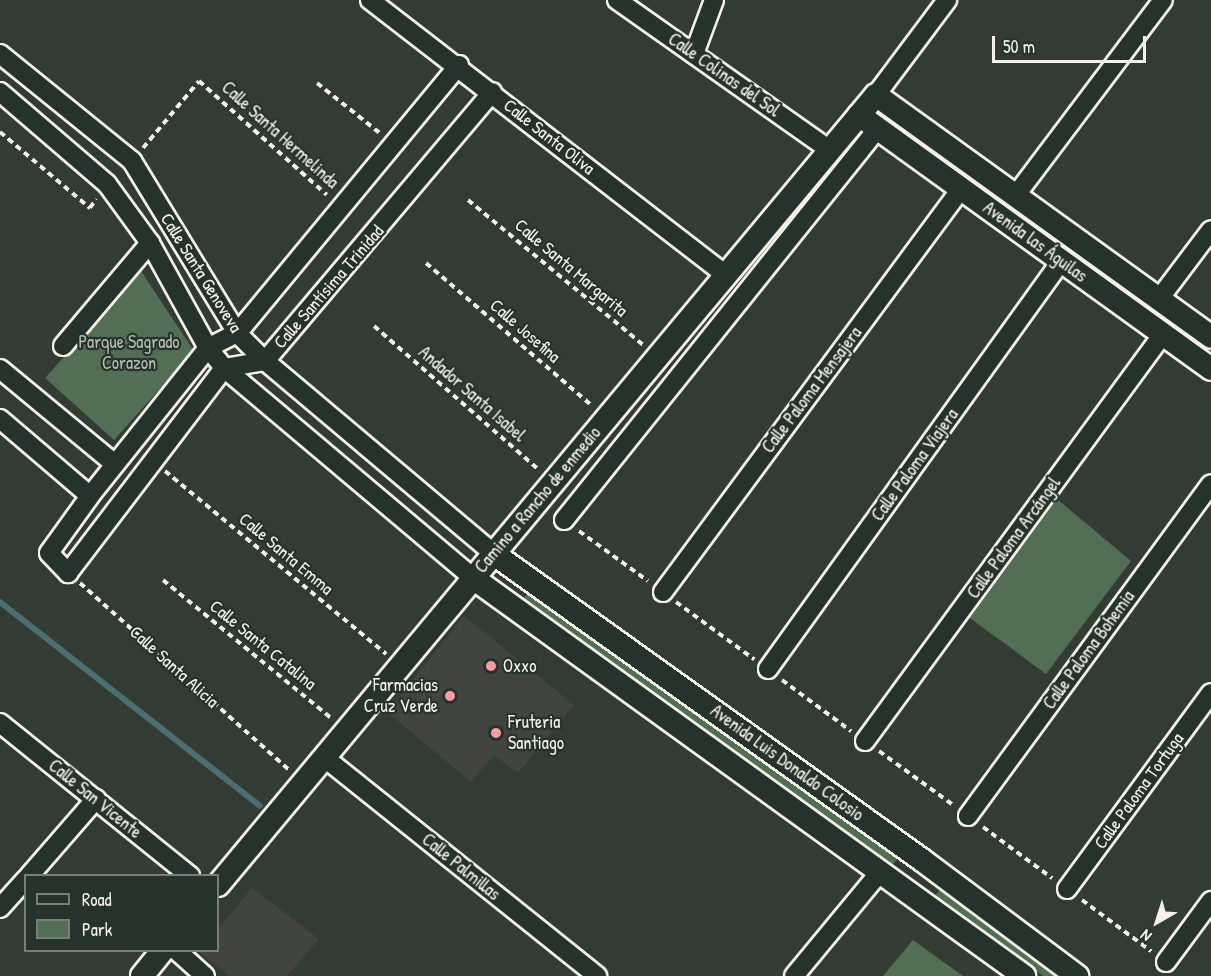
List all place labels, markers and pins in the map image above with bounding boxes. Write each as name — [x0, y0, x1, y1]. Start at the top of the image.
place label: Oxxo — [503, 655, 536, 677]
marker: Oxxo — [484, 659, 498, 673]
place label: Farmacias Cruz Verde — [364, 675, 438, 718]
marker: Farmacias Cruz Verde — [443, 689, 457, 703]
place label: Fruteria Santiago — [508, 712, 564, 754]
marker: Fruteria Santiago — [489, 726, 503, 740]

